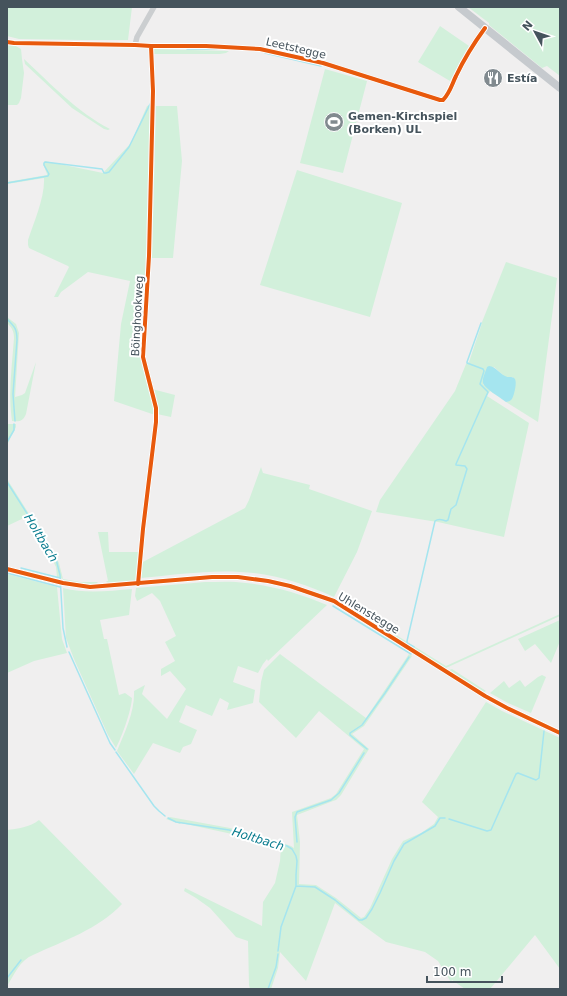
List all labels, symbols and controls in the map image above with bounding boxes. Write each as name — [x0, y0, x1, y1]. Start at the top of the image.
north arrow — [515, 12, 555, 52]
text: N — [520, 18, 536, 34]
street label: Leetstegge — [265, 35, 327, 62]
restaurant icon: Estía — [482, 67, 504, 89]
place label: Estía — [507, 72, 538, 85]
place label: Gemen-Kirchspiel (Borken) UL — [348, 110, 457, 136]
sports icon: Gemen-Kirchspiel (Borken) UL — [323, 111, 345, 133]
street label: Böinghookweg — [129, 275, 146, 357]
water label: Holtbach — [21, 511, 61, 565]
street label: Uhlenstegge — [336, 590, 402, 637]
water label: Holtbach — [230, 824, 286, 854]
scale bar — [427, 958, 502, 984]
text: 100 m — [433, 965, 471, 979]

